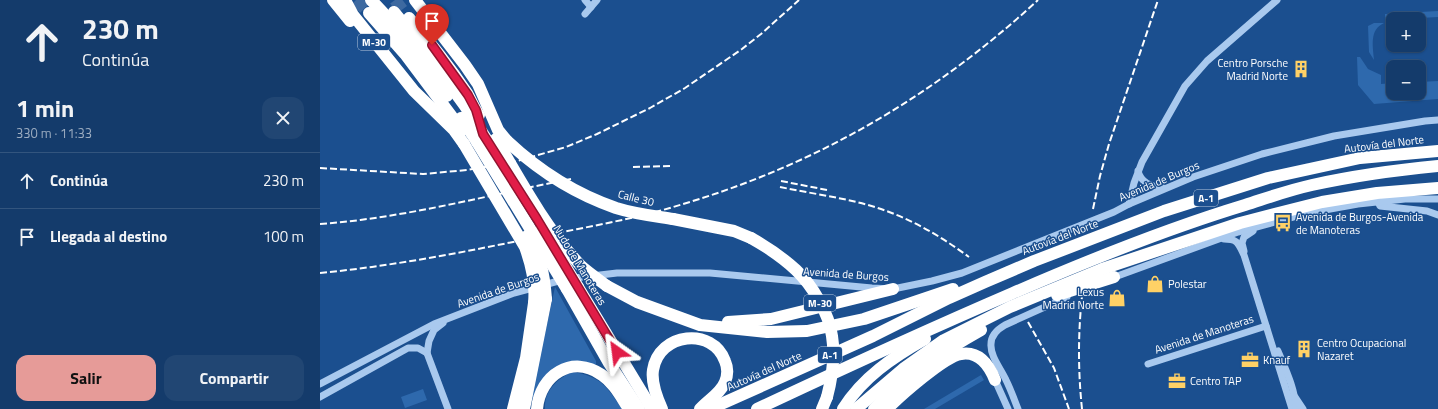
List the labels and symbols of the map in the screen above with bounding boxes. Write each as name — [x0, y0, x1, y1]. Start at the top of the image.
pin — [415, 4, 449, 45]
road number: M-30 — [358, 34, 390, 50]
place label: Centro Porsche Madrid Norte — [1217, 55, 1288, 84]
building icon: Centro Porsche Madrid Norte — [1291, 59, 1311, 79]
street label: Autovía del Norte — [1343, 131, 1425, 157]
street label: Avenida de Burgos — [1116, 157, 1202, 205]
street label: Calle 30 — [616, 186, 656, 210]
road number: A-1 — [1194, 190, 1218, 206]
place label: Avenida de Burgos-Avenida de Manoteras — [1296, 209, 1424, 238]
bus stop icon: Avenida de Burgos-Avenida de Manoteras — [1273, 213, 1293, 233]
street label: Autovía del Norte — [1020, 215, 1101, 259]
street label: Nudo de Manoteras — [550, 222, 610, 308]
street label: Avenida de Burgos — [803, 263, 889, 285]
street label: Avenida de Burgos — [455, 268, 541, 312]
shop icon: Polestar — [1145, 274, 1165, 294]
place label: Polestar — [1168, 276, 1207, 292]
place label: Lexus Madrid Norte — [1043, 284, 1104, 313]
shop icon: Lexus Madrid Norte — [1107, 288, 1127, 308]
road number: M-30 — [804, 295, 836, 311]
street label: Avenida de Manoteras — [1152, 310, 1256, 358]
position arrow — [596, 331, 638, 373]
place label: Centro Ocupacional Nazaret — [1317, 335, 1406, 364]
building icon: Centro Ocupacional Nazaret — [1294, 339, 1314, 359]
street label: Autovía del Norte — [724, 347, 804, 395]
road number: A-1 — [818, 347, 842, 363]
office icon: Knauf — [1240, 350, 1260, 370]
place label: Knauf — [1263, 352, 1290, 368]
office icon: Centro TAP — [1167, 371, 1187, 391]
place label: Centro TAP — [1190, 373, 1242, 389]

